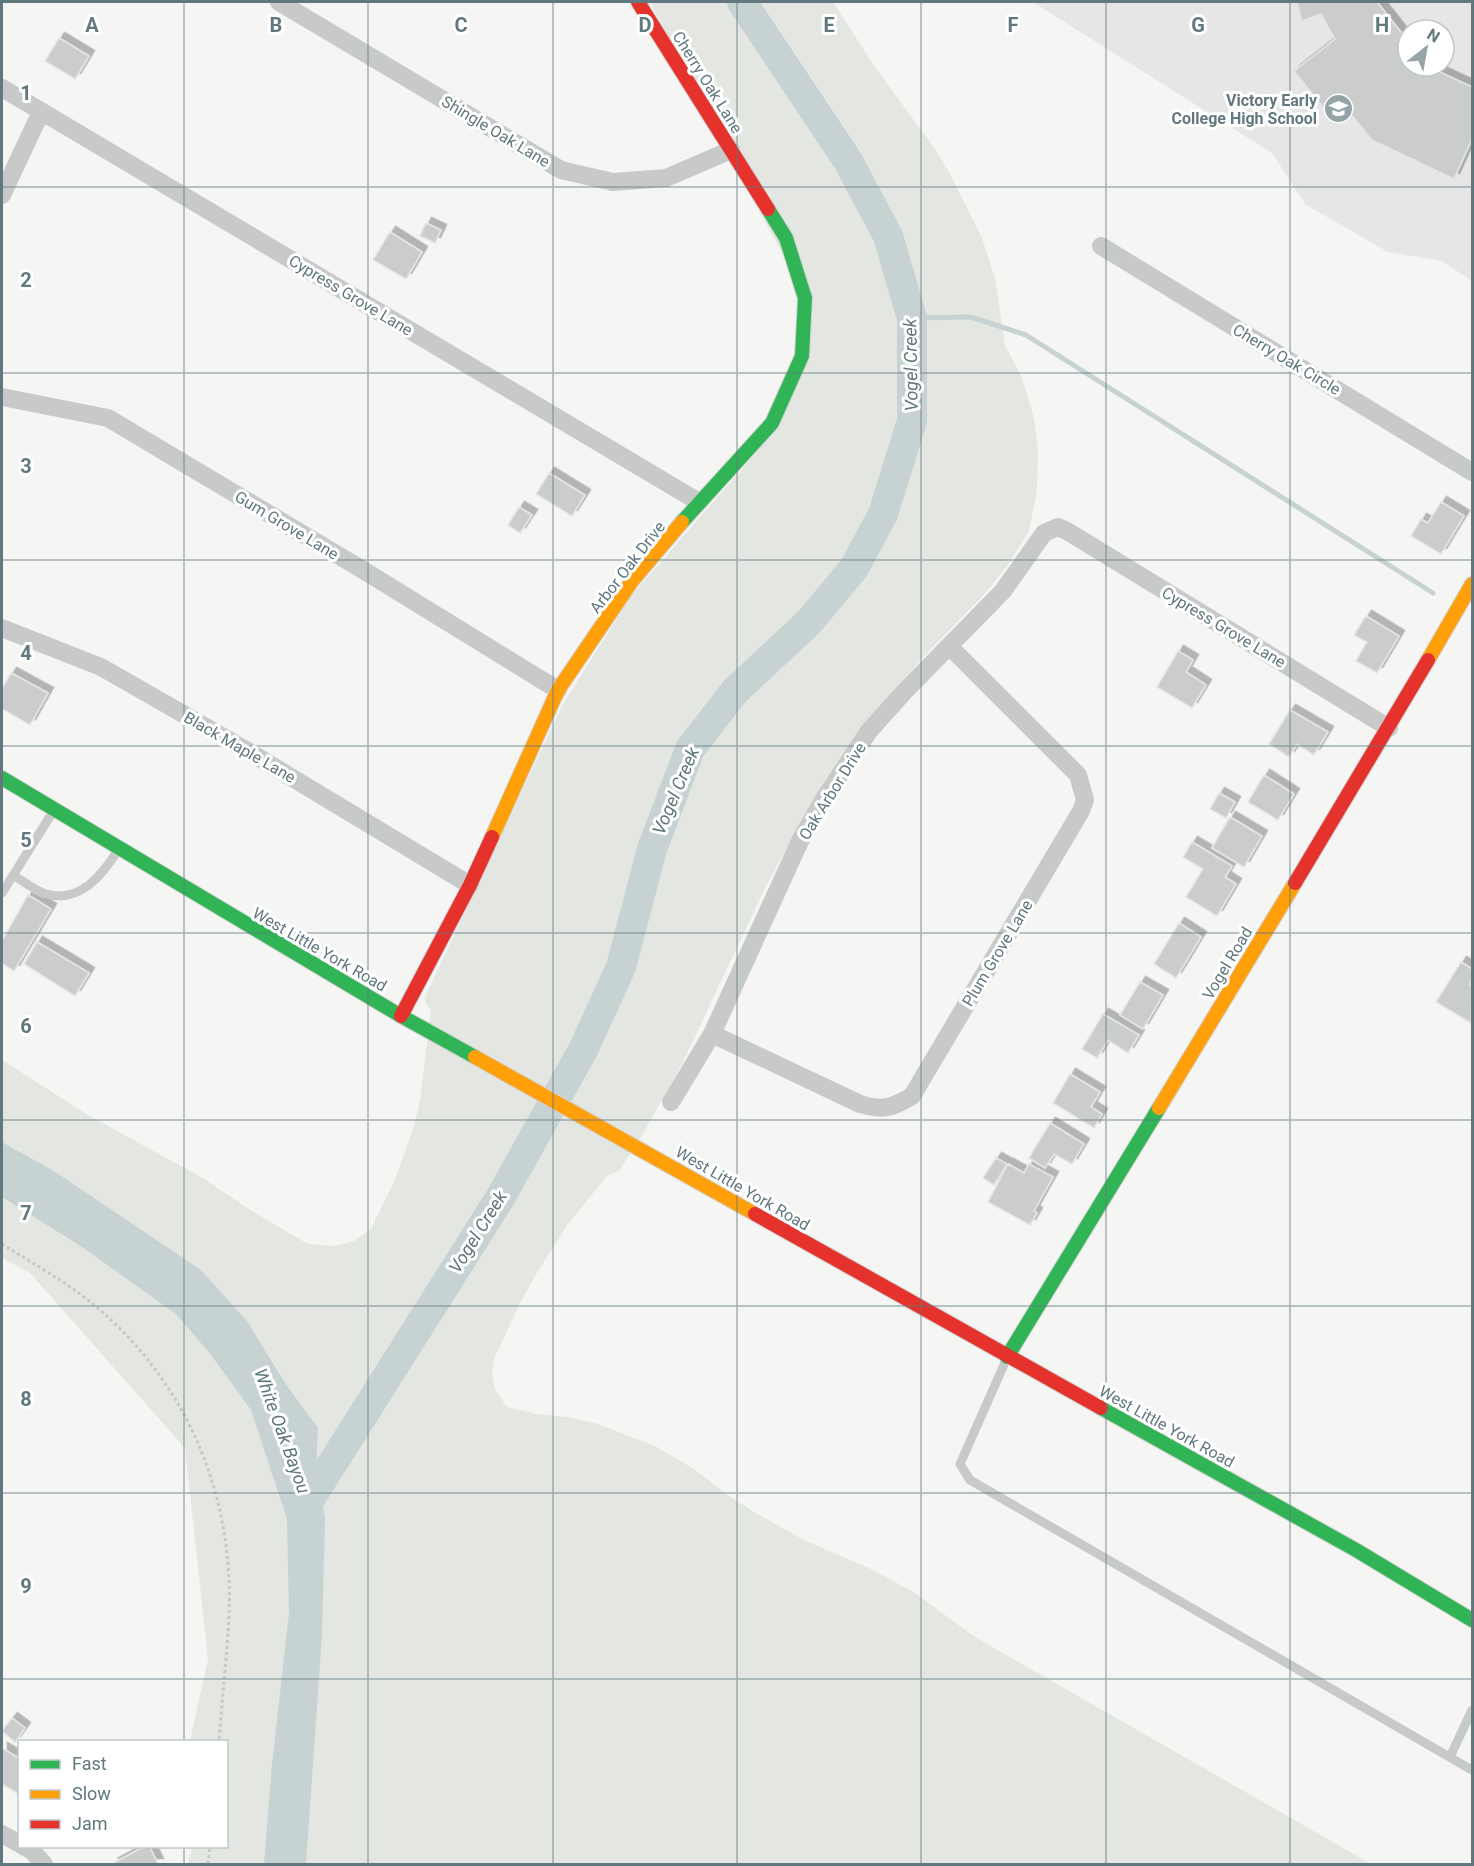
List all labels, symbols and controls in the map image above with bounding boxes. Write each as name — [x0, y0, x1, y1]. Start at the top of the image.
text: A — [85, 13, 99, 37]
text: B — [270, 13, 282, 37]
text: C — [454, 13, 468, 37]
text: D — [639, 13, 652, 37]
text: E — [823, 13, 835, 37]
text: F — [1008, 13, 1019, 37]
text: G — [1191, 13, 1205, 37]
text: H — [1375, 13, 1389, 37]
north arrow — [1396, 18, 1456, 78]
text: N — [1424, 25, 1443, 47]
street label: Cherry Oak Lane — [669, 28, 747, 137]
text: 1 — [20, 81, 32, 105]
place label: Victory Early College High School — [1172, 91, 1318, 128]
street label: Shingle Oak Lane — [438, 92, 553, 171]
school or university icon: Victory Early College High School — [1322, 93, 1354, 125]
street label: Cypress Grove Lane — [285, 251, 416, 340]
text: 2 — [20, 268, 32, 292]
water label: Vogel Creek — [899, 317, 922, 412]
street label: Cherry Oak Circle — [1229, 320, 1344, 399]
text: 3 — [20, 454, 32, 478]
street label: Gum Grove Lane — [231, 487, 342, 564]
street label: Arbor Oak Drive — [586, 518, 669, 617]
street label: Cypress Grove Lane — [1158, 583, 1289, 672]
text: 4 — [20, 641, 32, 665]
street label: Black Maple Lane — [181, 708, 299, 787]
street label: Oak Arbor Drive — [795, 739, 870, 843]
water label: Vogel Creek — [648, 743, 704, 838]
text: 5 — [20, 828, 32, 852]
street label: Plum Grove Lane — [958, 897, 1037, 1010]
street label: West Little York Road — [249, 903, 390, 996]
street label: Vogel Road — [1198, 924, 1256, 1003]
text: 6 — [20, 1014, 32, 1038]
street label: West Little York Road — [672, 1142, 813, 1235]
water label: Vogel Creek — [444, 1186, 512, 1277]
text: 7 — [20, 1201, 32, 1225]
water label: White Oak Bayou — [250, 1365, 315, 1497]
street label: West Little York Road — [1096, 1381, 1238, 1472]
text: 8 — [20, 1387, 32, 1411]
text: 9 — [20, 1574, 32, 1598]
legend — [18, 1740, 228, 1848]
text: Fast — [72, 1753, 107, 1774]
text: Slow — [72, 1783, 111, 1804]
text: Jam — [72, 1813, 108, 1834]

